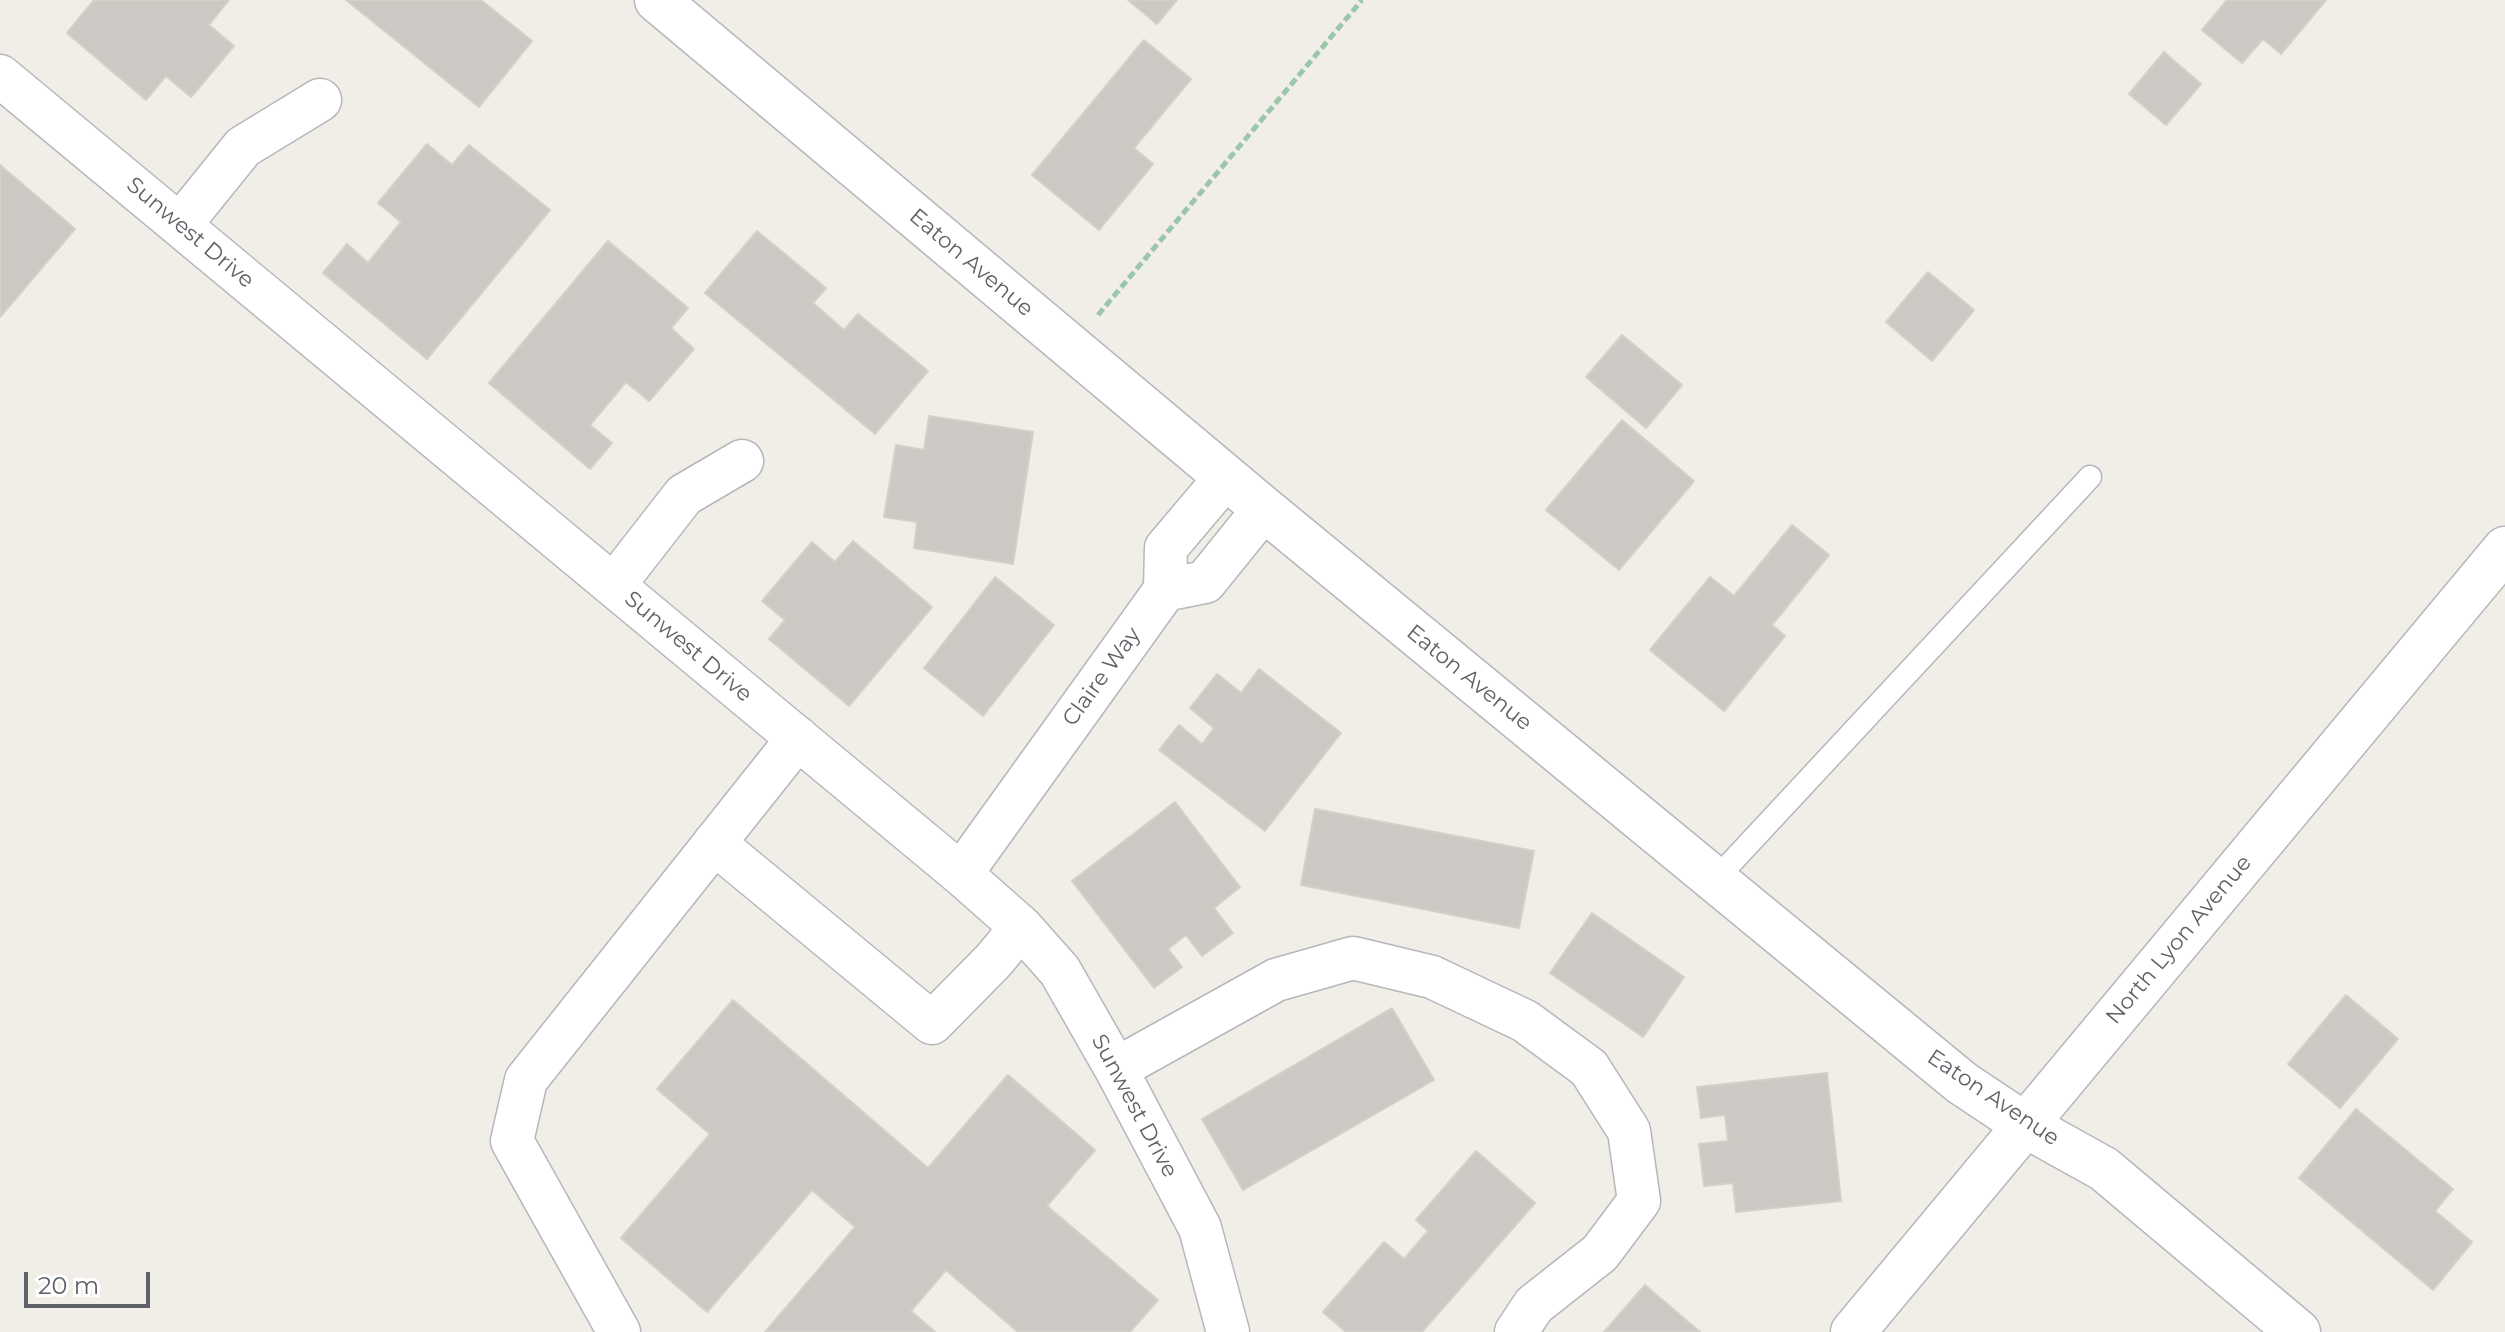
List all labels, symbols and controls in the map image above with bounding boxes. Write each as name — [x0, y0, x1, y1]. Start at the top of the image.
street label: Sunwest Drive — [121, 172, 259, 294]
street label: Eaton Avenue — [904, 204, 1038, 322]
street label: Sunwest Drive — [619, 586, 757, 708]
street label: Eaton Avenue — [1401, 619, 1537, 737]
street label: Claire Way — [1057, 622, 1147, 732]
street label: North Lyon Avenue — [2101, 850, 2257, 1030]
street label: Sunwest Drive — [1085, 1030, 1183, 1182]
street label: Eaton Avenue — [1922, 1044, 2064, 1152]
scale bar — [28, 1256, 154, 1306]
text: 20 m — [38, 1271, 99, 1300]

